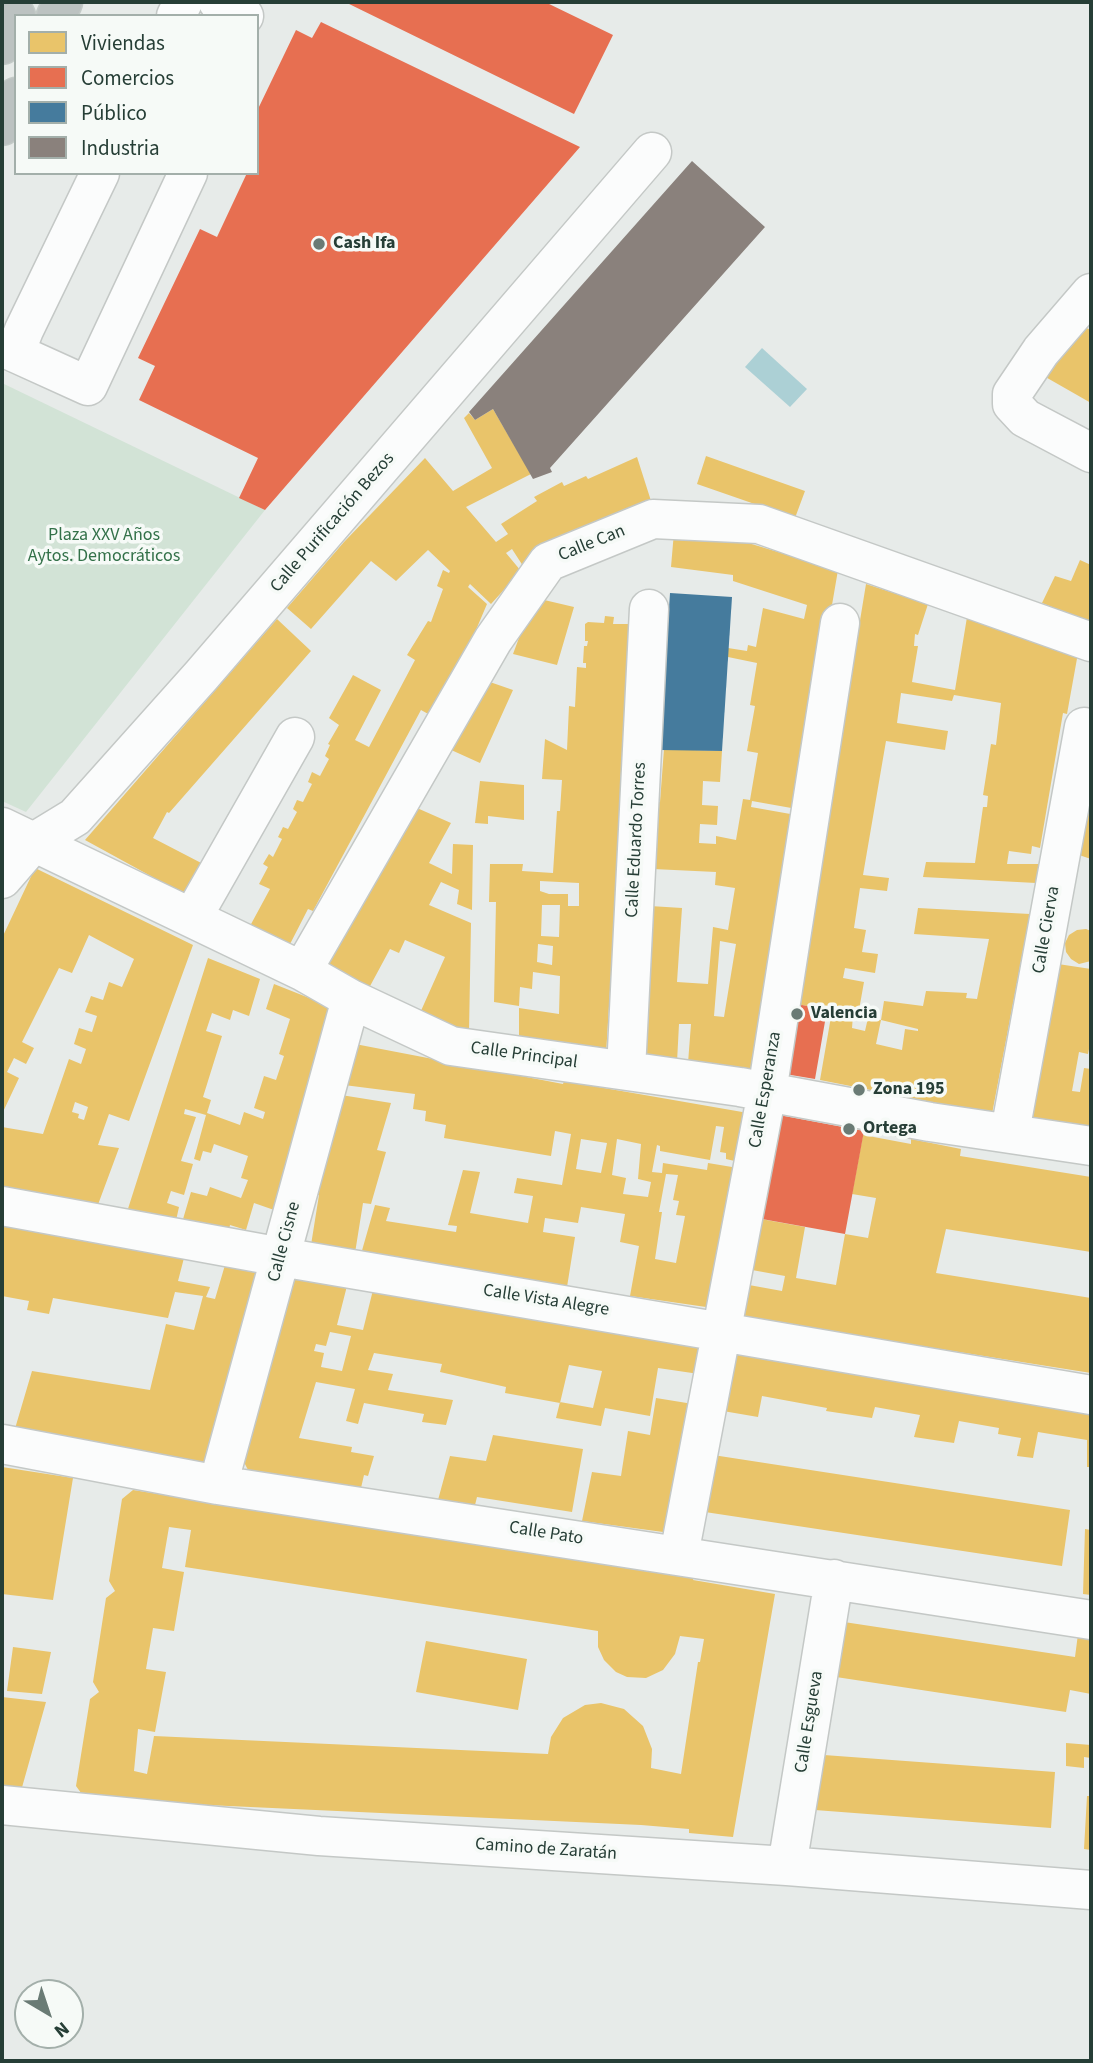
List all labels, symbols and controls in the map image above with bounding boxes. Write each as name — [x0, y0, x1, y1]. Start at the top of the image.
legend — [14, 14, 259, 175]
text: Viviendas — [81, 28, 165, 58]
text: Comercios — [81, 63, 174, 93]
text: Público — [81, 98, 147, 128]
text: Industria — [81, 133, 160, 163]
place label: Cash Ifa — [333, 233, 395, 255]
marker: Cash Ifa — [311, 236, 327, 252]
street label: Calle Purificación Bezos — [266, 449, 400, 597]
street label: Calle Can — [555, 521, 629, 567]
park label: Plaza XXV Años Aytos. Democráticos — [28, 525, 180, 568]
street label: Calle Eduardo Torres — [622, 762, 652, 918]
street label: Calle Cierva — [1029, 885, 1065, 975]
place label: Valencia — [811, 1003, 878, 1025]
marker: Valencia — [789, 1006, 805, 1022]
street label: Calle Esperanza — [745, 1030, 787, 1150]
street label: Calle Principal — [469, 1038, 579, 1074]
place label: Zona 195 — [873, 1079, 944, 1101]
marker: Zona 195 — [851, 1082, 867, 1098]
place label: Ortega — [863, 1118, 917, 1140]
marker: Ortega — [841, 1121, 857, 1137]
street label: Calle Cisne — [264, 1200, 306, 1284]
street label: Calle Vista Alegre — [481, 1280, 611, 1322]
street label: Calle Pato — [507, 1517, 585, 1551]
street label: Calle Esgueva — [791, 1669, 829, 1775]
street label: Camino de Zaratán — [474, 1834, 618, 1866]
north arrow — [14, 1979, 84, 2049]
text: N — [48, 2015, 75, 2044]

